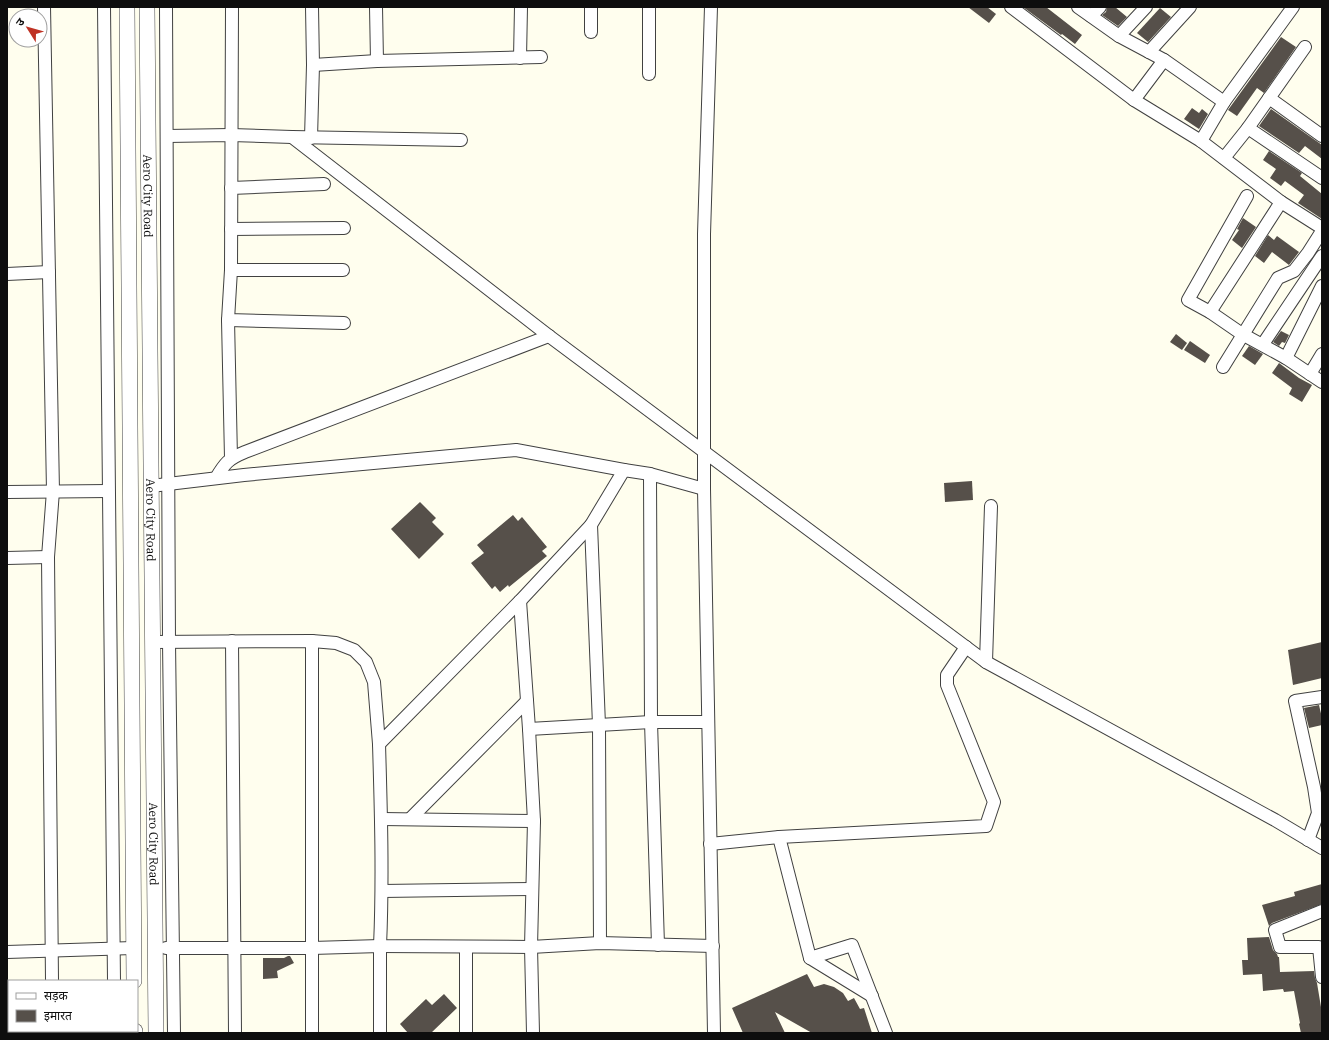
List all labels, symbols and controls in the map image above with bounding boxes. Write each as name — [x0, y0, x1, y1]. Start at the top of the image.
north arrow — [8, 8, 48, 48]
text: उ — [12, 15, 28, 29]
street label: Aero City Road — [141, 154, 157, 238]
street label: Aero City Road — [144, 478, 159, 562]
street label: Aero City Road — [146, 802, 162, 886]
legend — [8, 980, 138, 1032]
text: सड़क — [44, 988, 69, 1003]
text: इमारत — [44, 1008, 73, 1023]

